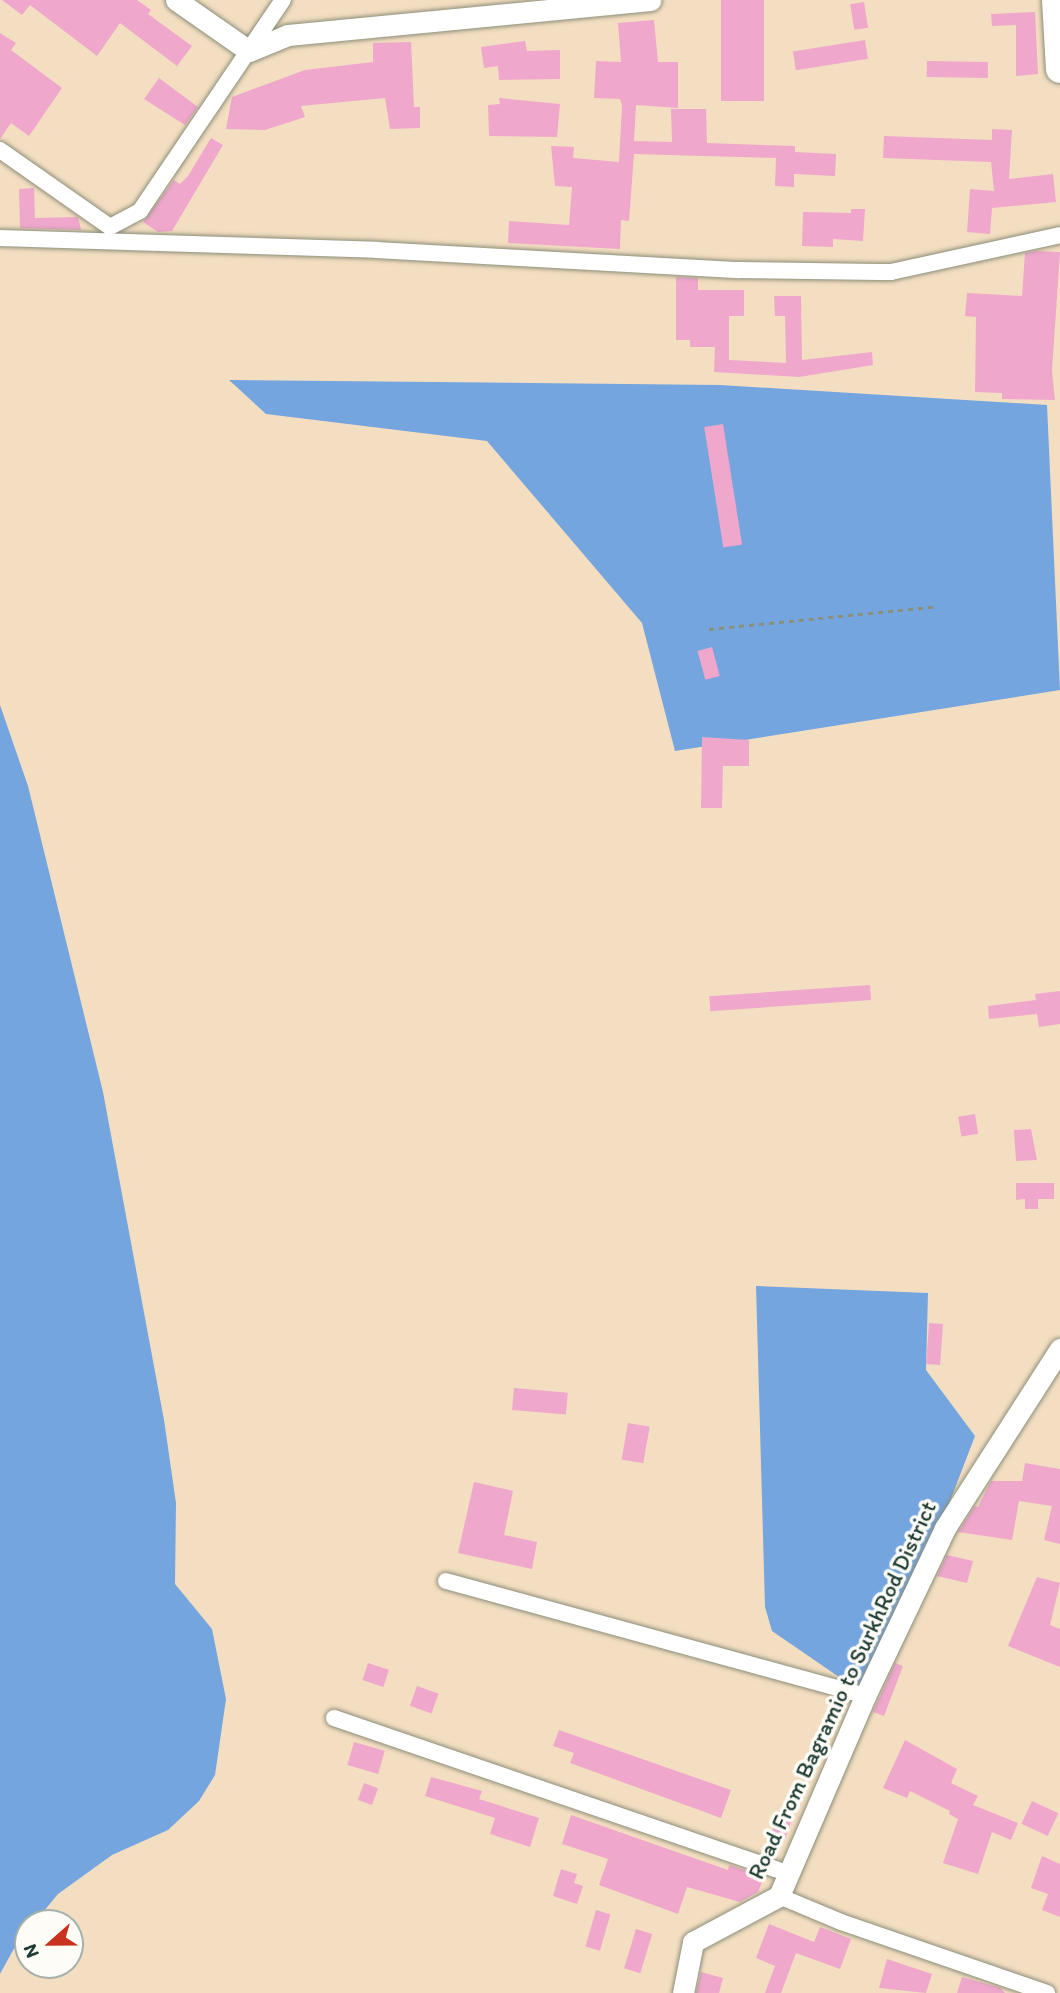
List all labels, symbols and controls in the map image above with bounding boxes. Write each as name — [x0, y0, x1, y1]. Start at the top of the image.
street label: Road From Bagramio to SurkhRod District — [742, 1496, 942, 1884]
north arrow — [14, 1909, 84, 1979]
text: N — [18, 1941, 44, 1961]

